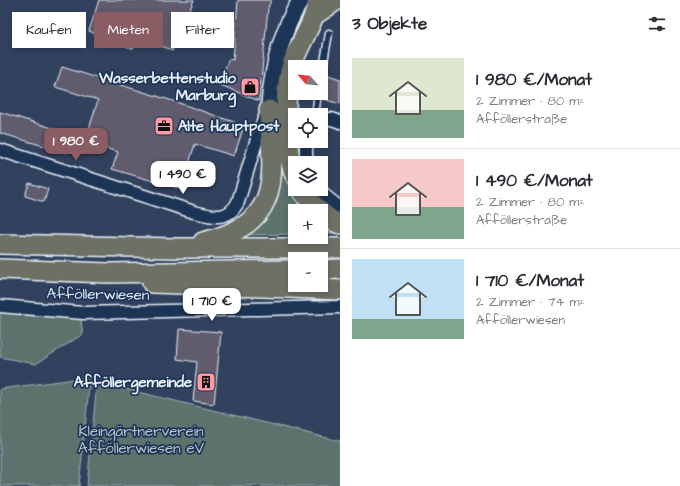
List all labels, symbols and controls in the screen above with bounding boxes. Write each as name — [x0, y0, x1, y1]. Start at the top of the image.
chip: Kaufen — [12, 12, 86, 48]
chip: Mieten — [94, 12, 163, 48]
chip: Filter — [171, 12, 234, 48]
text: 3 Objekte — [352, 12, 427, 36]
icon: filters — [646, 13, 668, 35]
north arrow — [288, 60, 328, 100]
map controls — [288, 60, 328, 292]
place label: Wasserbettenstudio Marburg — [98, 68, 237, 108]
text: 1 980 €/Monat — [476, 68, 592, 92]
icon: home — [384, 74, 432, 122]
shop icon: Wasserbettenstudio Marburg — [239, 76, 261, 98]
text: 2 Zimmer · 80 m² — [476, 92, 584, 110]
button: locate — [288, 108, 328, 148]
text: Afföllerstraße — [476, 110, 567, 128]
office icon: Alte Hauptpost — [153, 115, 175, 137]
place label: Alte Hauptpost — [178, 116, 280, 137]
pin: 1 980 € — [39, 128, 113, 162]
text: 1 980 € — [53, 132, 99, 150]
button: layers — [288, 156, 328, 196]
pin: 1 490 € — [146, 161, 220, 195]
text: 1 490 € — [160, 165, 206, 183]
text: 1 490 €/Monat — [476, 169, 593, 193]
icon: home — [384, 175, 432, 223]
text: 2 Zimmer · 80 m² — [476, 193, 584, 211]
button: + — [288, 204, 328, 244]
text: Afföllerstraße — [476, 211, 567, 229]
button: − — [288, 252, 328, 292]
text: 1 710 €/Monat — [476, 269, 584, 293]
icon: home — [384, 275, 432, 323]
street label: Afföllerwiesen — [46, 283, 150, 306]
pin: 1 710 € — [175, 288, 249, 322]
text: 1 710 € — [192, 292, 232, 310]
text: 2 Zimmer · 74 m² — [476, 293, 585, 311]
text: Afföllerwiesen — [476, 311, 565, 329]
building icon: Afföllergemeinde — [195, 371, 217, 393]
place label: Afföllergemeinde — [74, 372, 192, 395]
park label: Kleingärtnerverein Afföllerwiesen eV — [78, 421, 205, 459]

